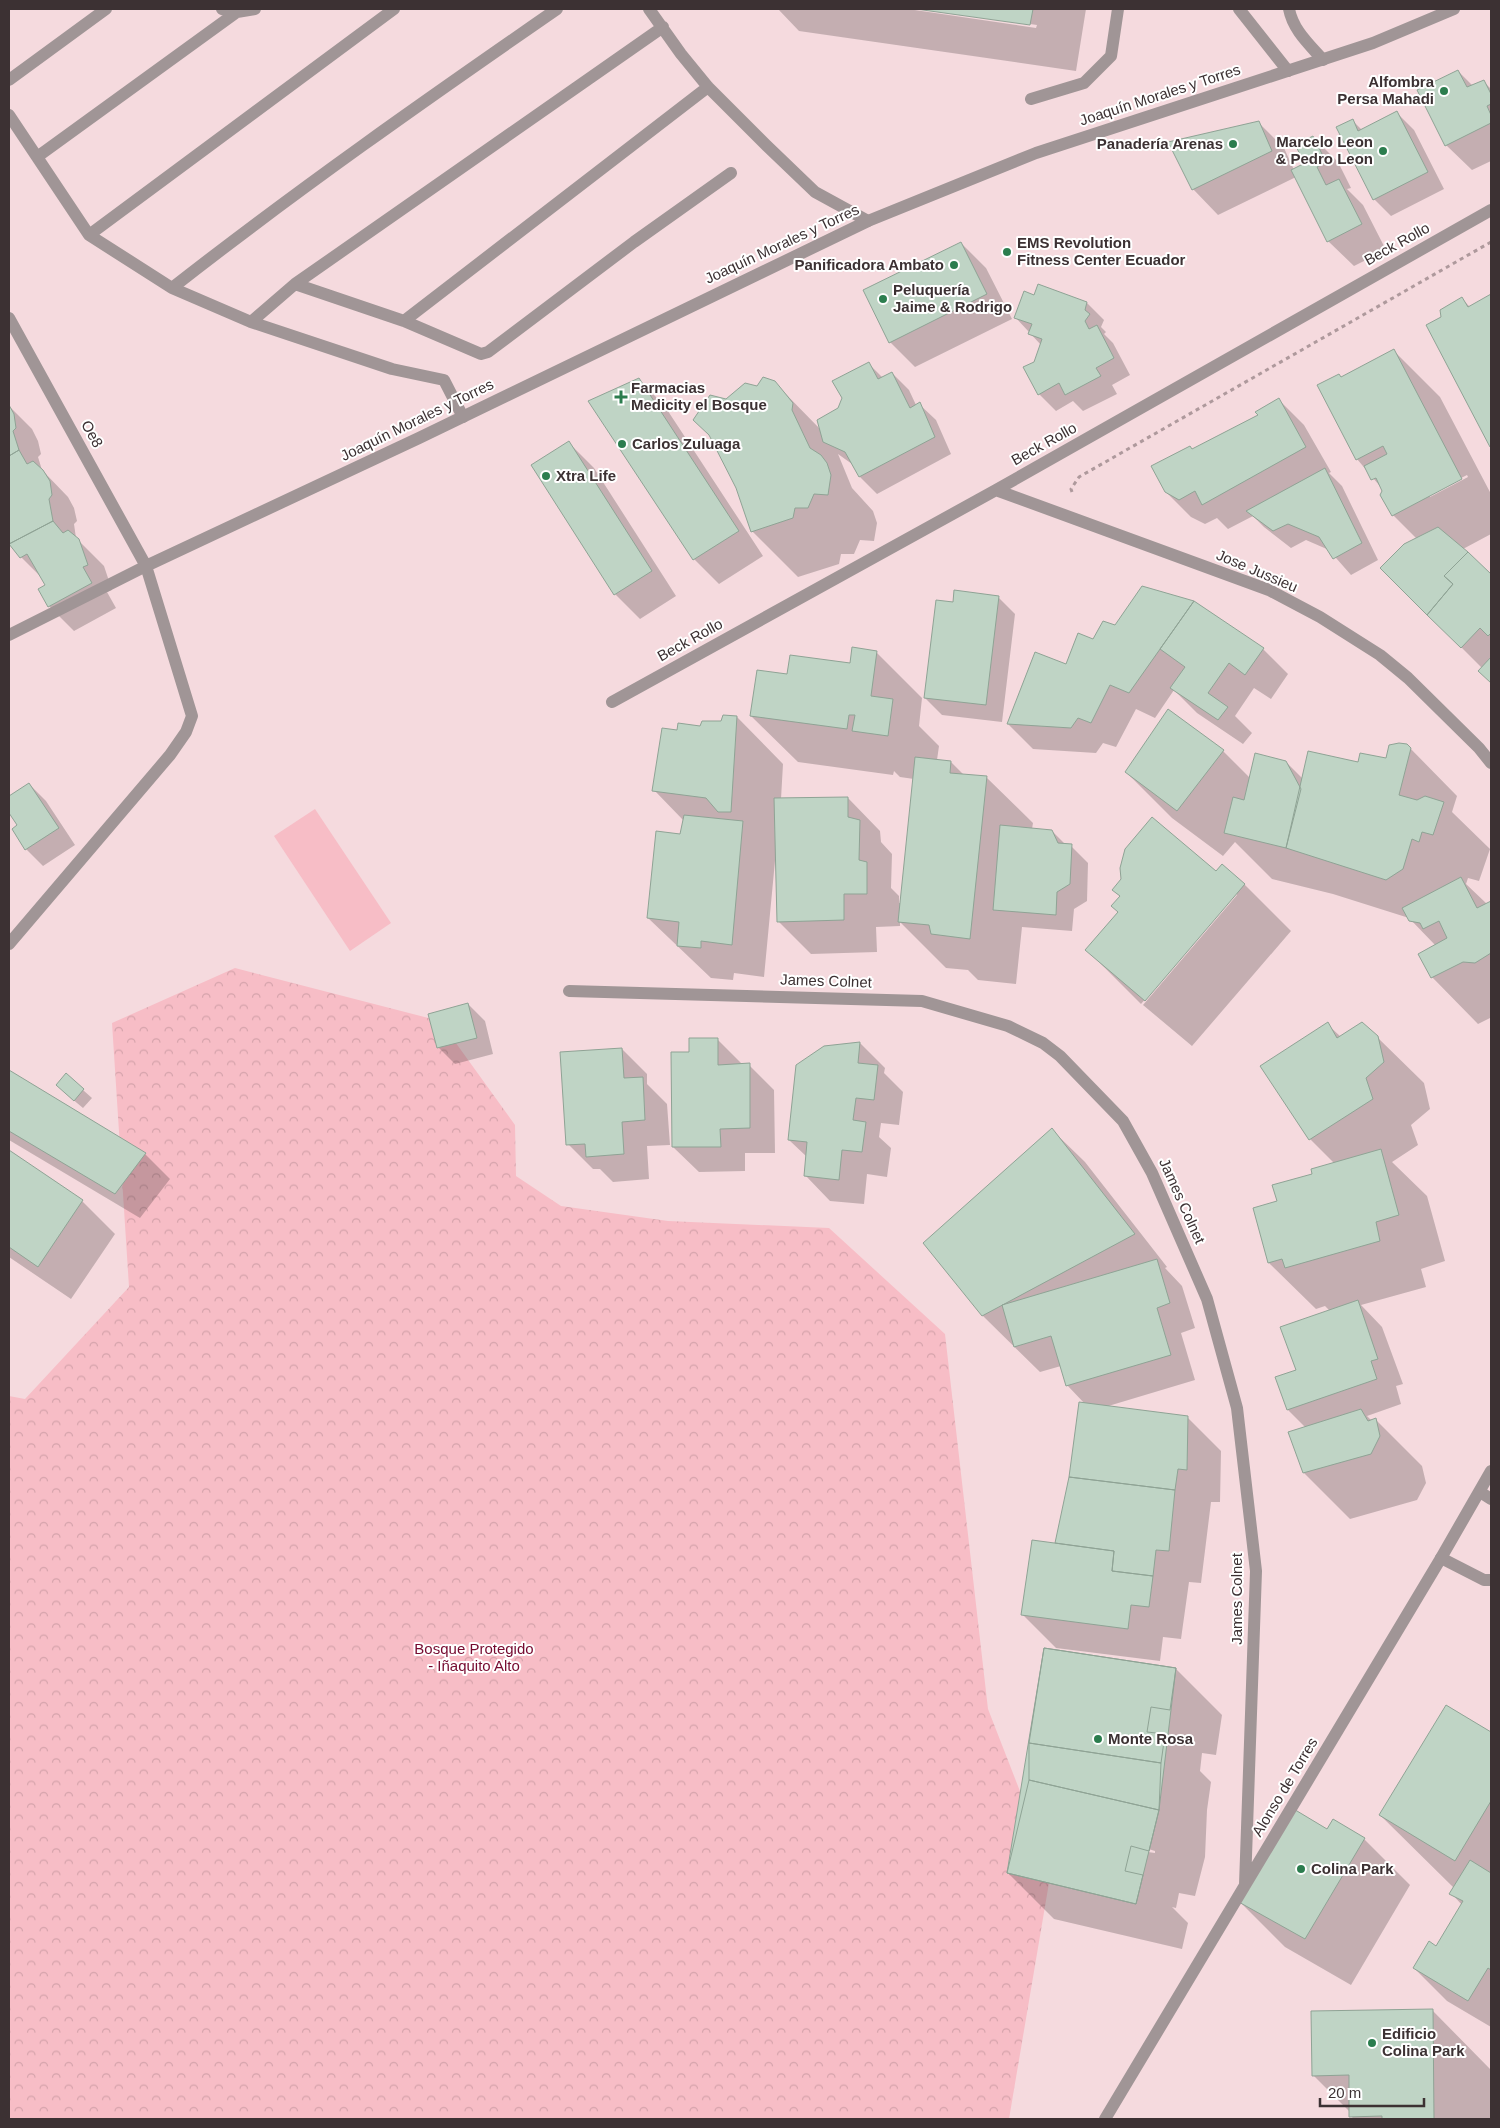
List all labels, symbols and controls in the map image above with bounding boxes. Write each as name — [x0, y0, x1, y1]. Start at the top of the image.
street label: Joaquín Morales y Torres — [1077, 60, 1242, 129]
place label: Alfombra Persa Mahadi — [1337, 73, 1435, 107]
marker: Alfombra Persa Mahadi — [1438, 85, 1450, 97]
place label: Marcelo Leon & Pedro Leon — [1275, 133, 1373, 167]
place label: Panadería Arenas — [1097, 135, 1223, 152]
marker: Panadería Arenas — [1227, 138, 1239, 150]
marker: Marcelo Leon & Pedro Leon — [1377, 145, 1389, 157]
street label: Joaquín Morales y Torres — [702, 200, 862, 287]
street label: Beck Rollo — [1361, 219, 1432, 268]
place label: EMS Revolution Fitness Center Ecuador — [1017, 234, 1186, 268]
marker: EMS Revolution Fitness Center Ecuador — [1001, 246, 1013, 258]
place label: Panificadora Ambato — [795, 256, 944, 273]
marker: Panificadora Ambato — [948, 259, 960, 271]
place label: Peluquería Jaime & Rodrigo — [893, 281, 1012, 315]
marker: Peluquería Jaime & Rodrigo — [877, 293, 889, 305]
street label: Joaquín Morales y Torres — [337, 375, 496, 464]
place label: Farmacias Medicity el Bosque — [631, 379, 767, 413]
marker: Farmacias Medicity el Bosque — [615, 391, 627, 403]
street label: Oe8 — [78, 417, 107, 450]
street label: Beck Rollo — [1008, 419, 1079, 468]
place label: Carlos Zuluaga — [632, 435, 741, 452]
marker: Carlos Zuluaga — [616, 438, 628, 450]
place label: Xtra Life — [556, 467, 616, 484]
marker: Xtra Life — [540, 470, 552, 482]
street label: Jose Jussieu — [1214, 546, 1300, 595]
street label: Beck Rollo — [654, 615, 725, 664]
street label: James Colnet — [780, 970, 873, 991]
street label: James Colnet — [1156, 1155, 1209, 1247]
street label: James Colnet — [1228, 1552, 1245, 1645]
park label: Bosque Protegido - Iñaquito Alto — [414, 1640, 534, 1674]
place label: Monte Rosa — [1108, 1730, 1194, 1747]
marker: Monte Rosa — [1092, 1733, 1104, 1745]
street label: Alonso de Torres — [1248, 1734, 1321, 1839]
place label: Colina Park — [1311, 1860, 1394, 1877]
marker: Colina Park — [1295, 1863, 1307, 1875]
place label: Edificio Colina Park — [1382, 2025, 1465, 2059]
marker: Edificio Colina Park — [1366, 2037, 1378, 2049]
scale bar — [1320, 2076, 1424, 2108]
text: 20 m — [1328, 2084, 1361, 2101]

